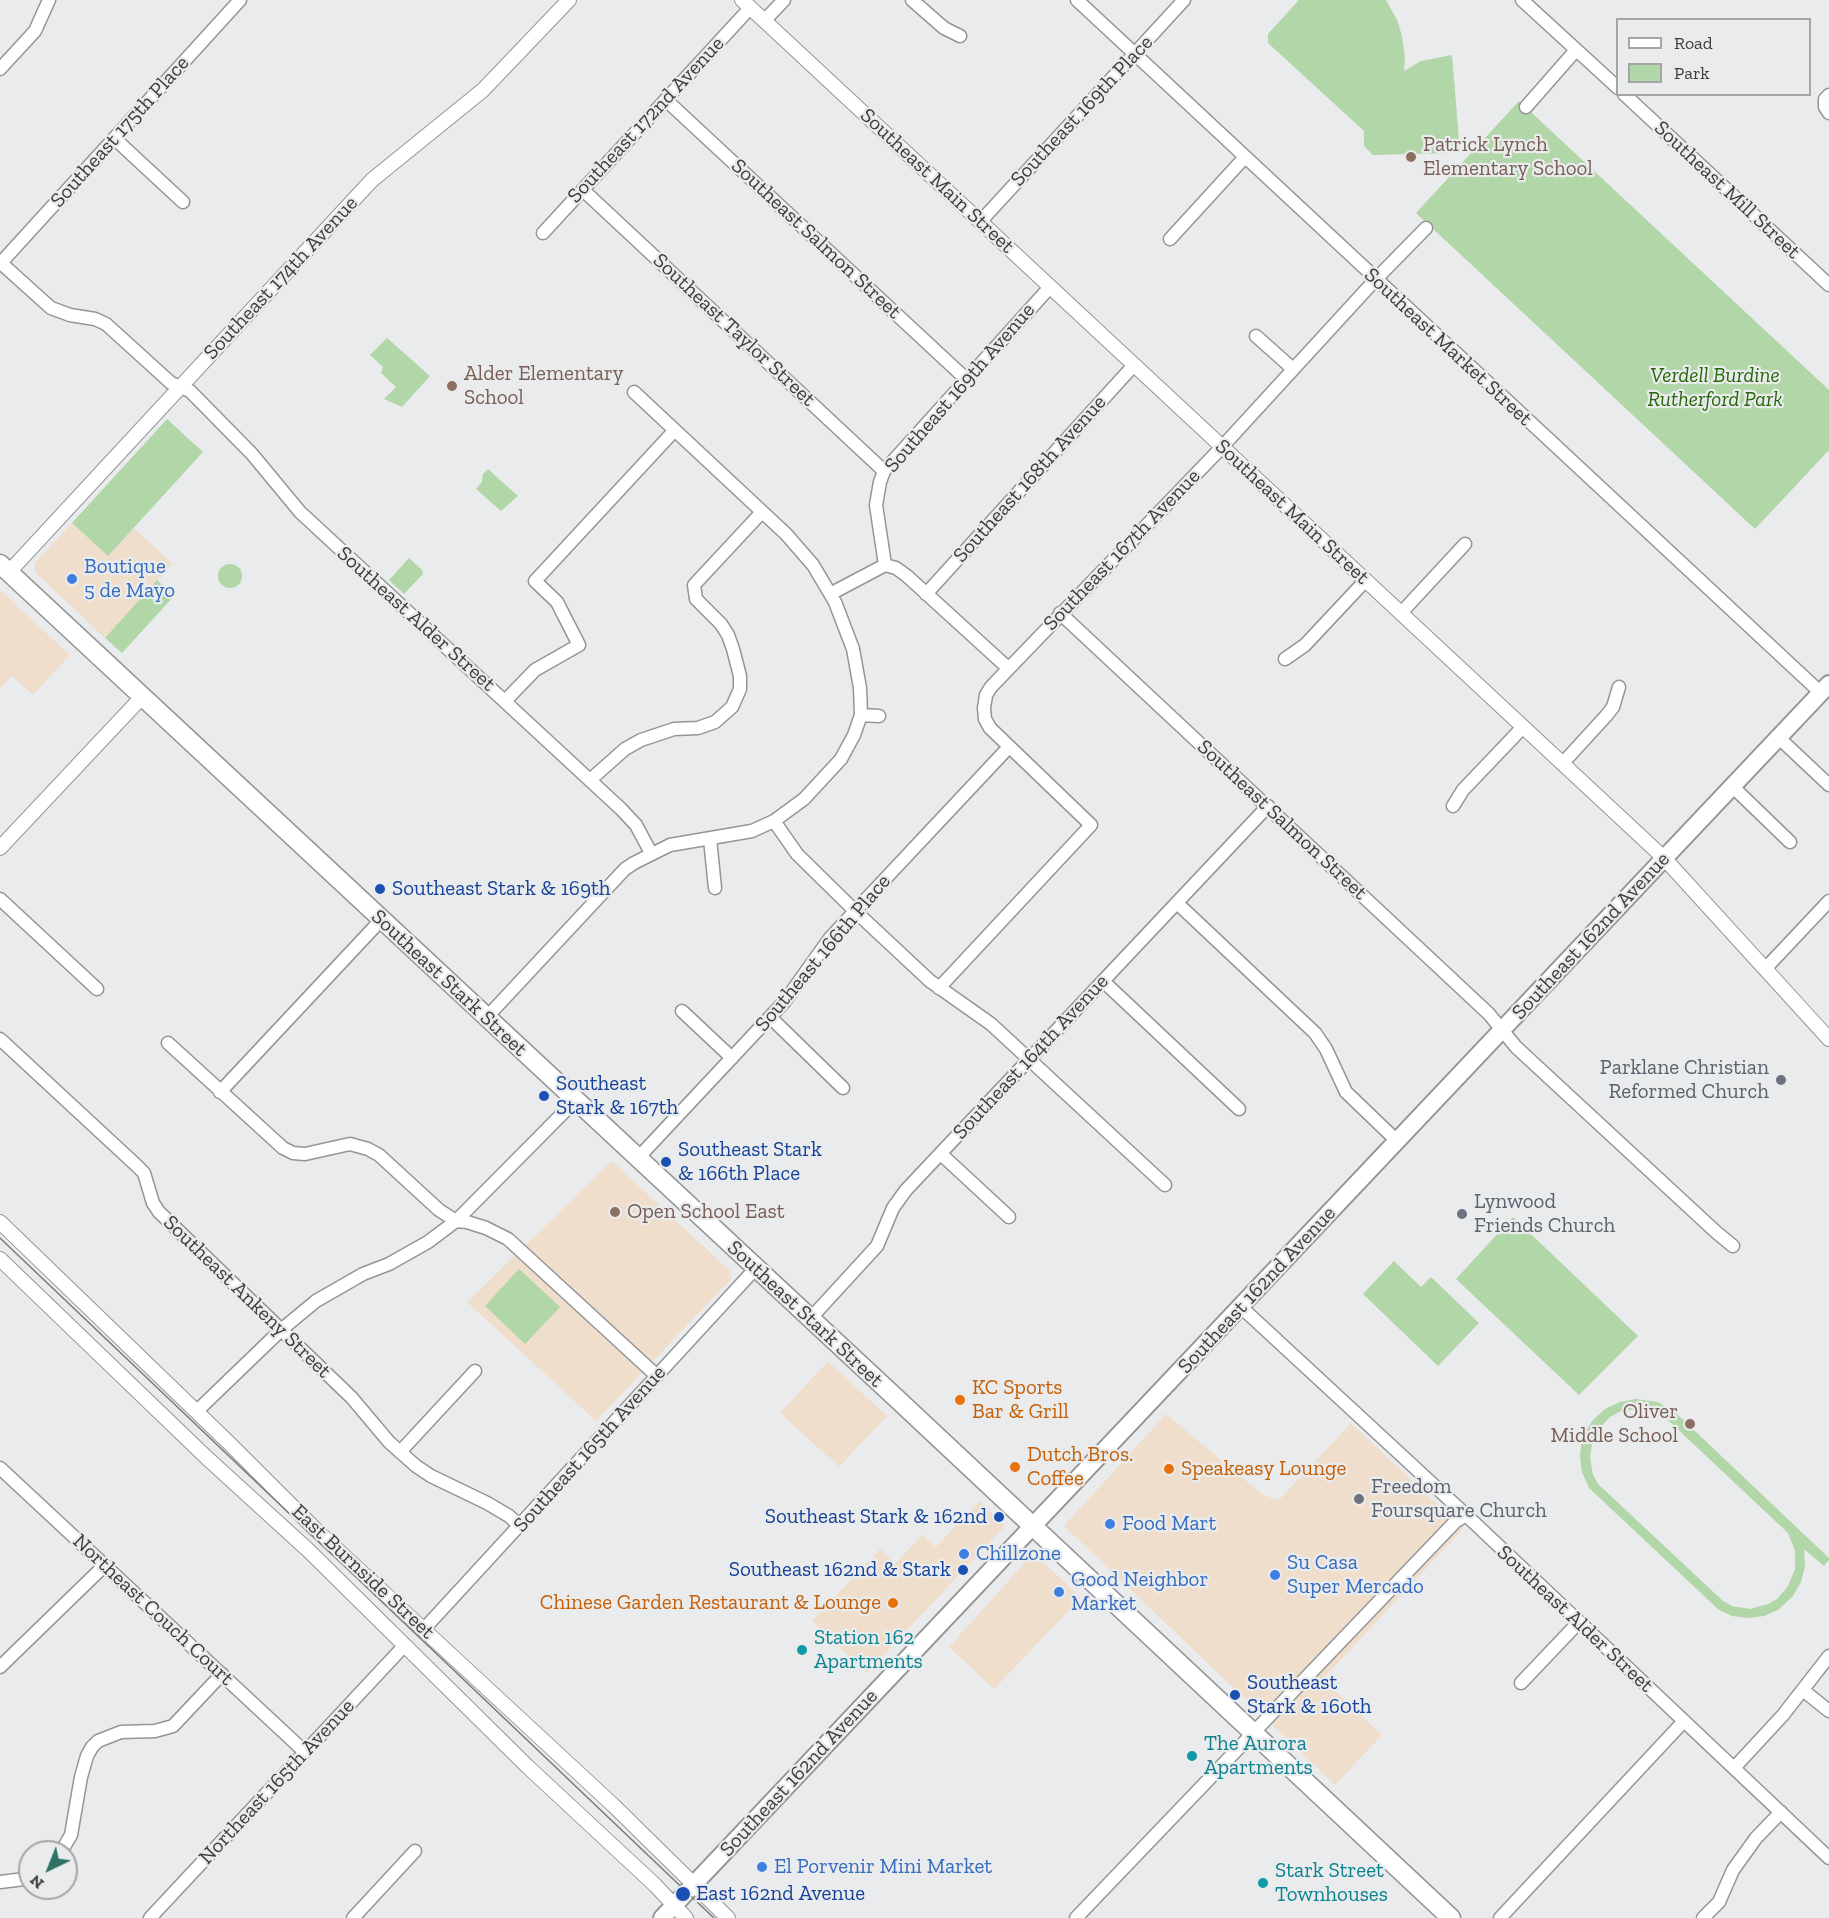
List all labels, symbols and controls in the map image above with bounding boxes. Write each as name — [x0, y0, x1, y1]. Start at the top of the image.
legend — [1616, 18, 1811, 96]
street label: Southeast 169th Place — [1006, 30, 1158, 192]
street label: Southeast 172nd Avenue — [562, 32, 730, 208]
text: Road — [1674, 32, 1713, 54]
street label: Southeast 175th Place — [45, 51, 195, 213]
text: Park — [1674, 62, 1710, 84]
street label: Southeast Main Street — [855, 103, 1019, 259]
street label: Southeast Mill Street — [1649, 116, 1805, 264]
place label: Patrick Lynch Elementary School — [1423, 132, 1593, 182]
marker: Patrick Lynch Elementary School — [1404, 150, 1418, 164]
street label: Southeast Salmon Street — [726, 154, 906, 324]
street label: Southeast 174th Avenue — [199, 191, 363, 365]
street label: Southeast Taylor Street — [648, 248, 820, 412]
street label: Southeast Market Street — [1359, 263, 1537, 431]
street label: Southeast 169th Avenue — [880, 298, 1040, 478]
place label: Alder Elementary School — [464, 361, 623, 411]
park label: Verdell Burdine Rutherford Park — [1647, 363, 1783, 413]
marker: Alder Elementary School — [445, 379, 459, 393]
street label: Southeast 168th Avenue — [948, 390, 1112, 568]
street label: Southeast Main Street — [1210, 434, 1374, 590]
street label: Southeast 167th Avenue — [1038, 464, 1206, 636]
street label: Southeast Alder Street — [332, 541, 500, 697]
place label: Boutique 5 de Mayo — [84, 554, 175, 604]
marker: Boutique 5 de Mayo — [65, 572, 79, 586]
street label: Southeast Salmon Street — [1192, 735, 1372, 905]
street label: Southeast 162nd Avenue — [1507, 847, 1675, 1025]
street label: Southeast 166th Place — [750, 869, 896, 1037]
place label: Southeast Stark & 169th — [392, 876, 611, 902]
marker: Southeast Stark & 169th — [373, 882, 387, 896]
street label: Southeast Stark Street — [366, 904, 532, 1062]
street label: Southeast 164th Avenue — [948, 969, 1114, 1145]
place label: Parklane Christian Reformed Church — [1600, 1055, 1769, 1105]
place label: Southeast Stark & 167th — [556, 1071, 678, 1121]
marker: Parklane Christian Reformed Church — [1774, 1073, 1788, 1087]
marker: Southeast Stark & 167th — [537, 1089, 551, 1103]
place label: Southeast Stark & 166th Place — [678, 1137, 822, 1187]
marker: Southeast Stark & 166th Place — [659, 1155, 673, 1169]
place label: Lynwood Friends Church — [1474, 1189, 1615, 1239]
place label: Open School East — [627, 1199, 785, 1225]
street label: Southeast 162nd Avenue — [1173, 1201, 1341, 1379]
marker: Open School East — [608, 1205, 622, 1219]
marker: Lynwood Friends Church — [1455, 1207, 1469, 1221]
street label: Southeast Ankeny Street — [158, 1210, 336, 1384]
street label: Southeast Stark Street — [722, 1235, 888, 1393]
street label: Southeast 165th Avenue — [508, 1360, 672, 1538]
place label: KC Sports Bar & Grill — [972, 1375, 1069, 1425]
marker: KC Sports Bar & Grill — [953, 1393, 967, 1407]
place label: Oliver Middle School — [1551, 1399, 1678, 1449]
marker: Oliver Middle School — [1683, 1417, 1697, 1431]
place label: Dutch Bros. Coffee — [1027, 1442, 1134, 1492]
place label: Speakeasy Lounge — [1181, 1456, 1346, 1482]
marker: Dutch Bros. Coffee — [1008, 1460, 1022, 1474]
marker: Speakeasy Lounge — [1162, 1462, 1176, 1476]
place label: Freedom Foursquare Church — [1371, 1474, 1547, 1524]
marker: Freedom Foursquare Church — [1352, 1492, 1366, 1506]
street label: East Burnside Street — [286, 1499, 440, 1645]
place label: Southeast Stark & 162nd — [765, 1504, 987, 1530]
marker: Southeast Stark & 162nd — [992, 1510, 1006, 1524]
place label: Food Mart — [1122, 1511, 1216, 1537]
marker: Food Mart — [1103, 1517, 1117, 1531]
street label: Northeast Couch Court — [67, 1529, 239, 1691]
street label: Southeast Alder Street — [1492, 1540, 1658, 1698]
place label: Chillzone — [976, 1541, 1061, 1567]
marker: Chillzone — [957, 1547, 971, 1561]
place label: Su Casa Super Mercado — [1287, 1550, 1424, 1600]
place label: Southeast 162nd & Stark — [729, 1557, 951, 1583]
marker: Southeast 162nd & Stark — [956, 1563, 970, 1577]
place label: Good Neighbor Market — [1071, 1567, 1208, 1617]
marker: Su Casa Super Mercado — [1268, 1568, 1282, 1582]
marker: Good Neighbor Market — [1052, 1585, 1066, 1599]
place label: Chinese Garden Restaurant & Lounge — [540, 1590, 881, 1616]
marker: Chinese Garden Restaurant & Lounge — [886, 1596, 900, 1610]
place label: Station 162 Apartments — [814, 1625, 923, 1675]
marker: Station 162 Apartments — [795, 1643, 809, 1657]
place label: Southeast Stark & 160th — [1247, 1670, 1371, 1720]
street label: Southeast 162nd Avenue — [715, 1684, 883, 1862]
marker: Southeast Stark & 160th — [1228, 1688, 1242, 1702]
street label: Northeast 165th Avenue — [194, 1694, 360, 1870]
place label: The Aurora Apartments — [1204, 1731, 1313, 1781]
marker: The Aurora Apartments — [1185, 1749, 1199, 1763]
north arrow — [18, 1840, 78, 1900]
place label: El Porvenir Mini Market — [774, 1854, 992, 1880]
place label: Stark Street Townhouses — [1275, 1858, 1388, 1908]
marker: El Porvenir Mini Market — [755, 1860, 769, 1874]
text: N — [26, 1871, 48, 1893]
marker: Stark Street Townhouses — [1256, 1876, 1270, 1890]
place label: East 162nd Avenue — [696, 1881, 865, 1907]
marker: East 162nd Avenue — [674, 1885, 692, 1903]

